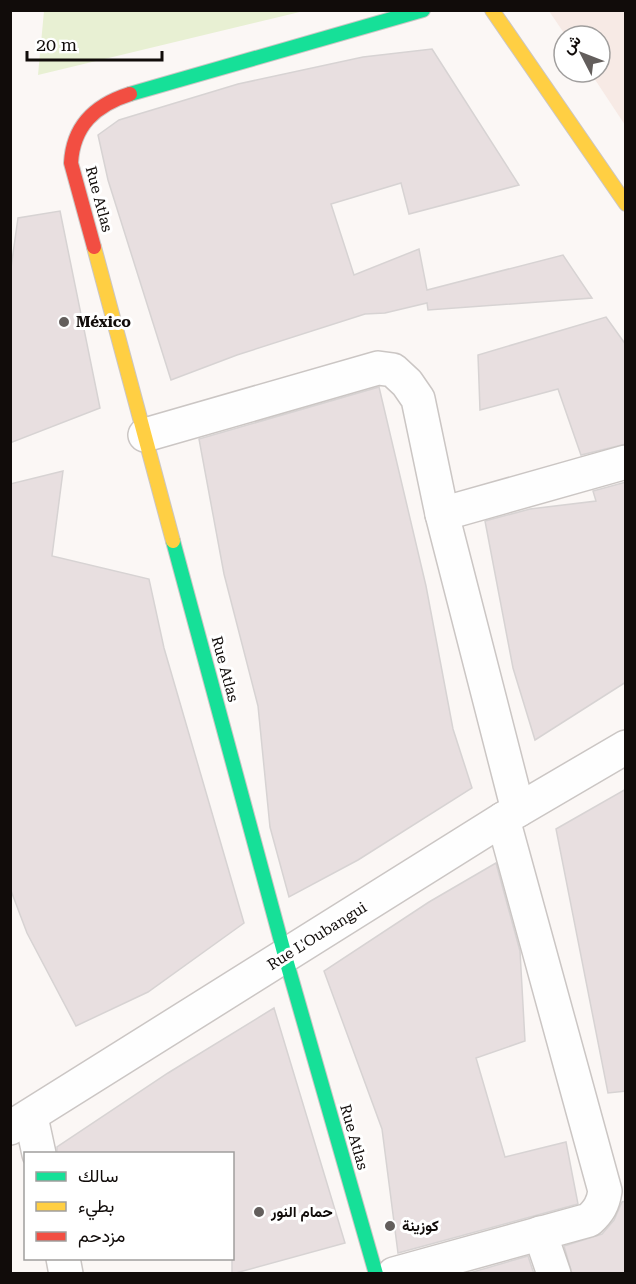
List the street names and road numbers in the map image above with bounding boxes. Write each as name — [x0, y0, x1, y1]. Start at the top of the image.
street label: Rue Atlas — [82, 164, 116, 234]
street label: Rue Atlas — [208, 634, 242, 704]
street label: Rue L'Oubangui — [264, 898, 370, 974]
street label: Rue Atlas — [336, 1102, 372, 1172]

